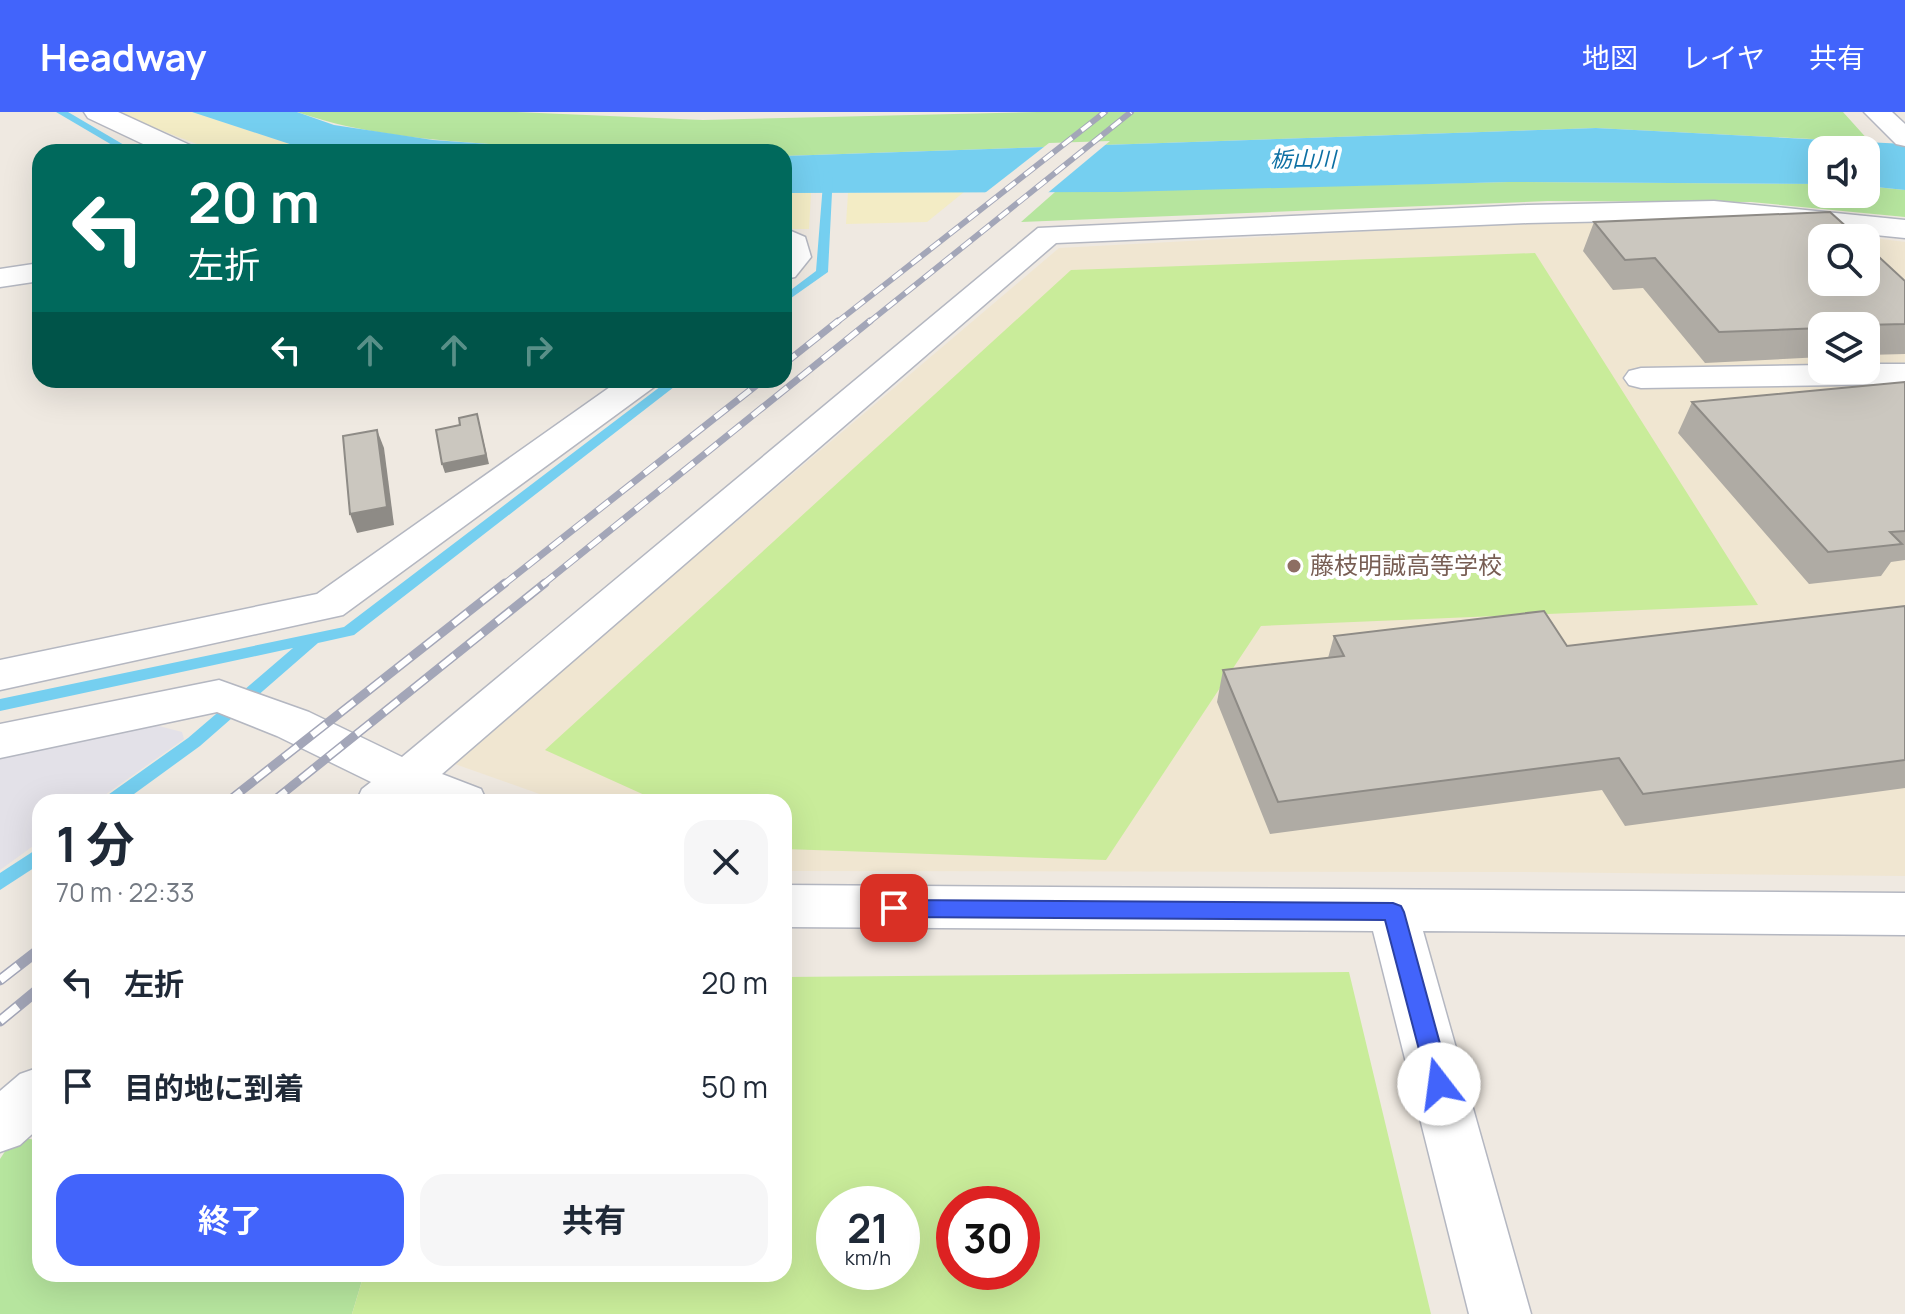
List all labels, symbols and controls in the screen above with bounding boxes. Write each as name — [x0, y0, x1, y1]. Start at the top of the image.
text: Headway — [40, 30, 207, 82]
text: 地図 — [1582, 38, 1638, 76]
text: レイヤ — [1682, 38, 1765, 76]
text: 共有 — [1809, 38, 1865, 76]
map controls — [1808, 136, 1880, 384]
button: sound — [1808, 136, 1880, 208]
water label: 栃山川 — [1270, 144, 1338, 174]
text: 20 m — [188, 163, 320, 240]
icon: left — [56, 176, 160, 280]
button: search — [1808, 224, 1880, 296]
text: 左折 — [188, 240, 260, 289]
button: layers — [1808, 312, 1880, 384]
icon: left — [264, 328, 308, 372]
icon: ahead — [348, 328, 392, 372]
icon: ahead — [432, 328, 476, 372]
icon: right — [516, 328, 560, 372]
place label: 藤枝明誠高等学校 — [1310, 548, 1502, 581]
marker: 藤枝明誠高等学校 — [1285, 557, 1303, 575]
text: 1 分 — [56, 811, 135, 876]
button: close — [684, 820, 768, 904]
text: 70 m · 22:33 — [56, 874, 195, 910]
pin — [860, 874, 928, 942]
icon: arrive — [872, 886, 916, 930]
icon: left — [56, 960, 100, 1004]
text: 20 m — [701, 962, 768, 1003]
text: 左折 — [124, 963, 184, 1004]
position arrow — [1397, 1042, 1481, 1126]
icon: arrive — [56, 1064, 100, 1108]
text: 50 m — [701, 1066, 768, 1107]
text: 目的地に到着 — [124, 1067, 304, 1108]
button: 終了 — [56, 1174, 404, 1266]
button: 共有 — [420, 1174, 768, 1266]
speed limit sign: 30 — [936, 1186, 1040, 1290]
text: 21 — [847, 1200, 889, 1255]
text: km/h — [845, 1244, 891, 1271]

